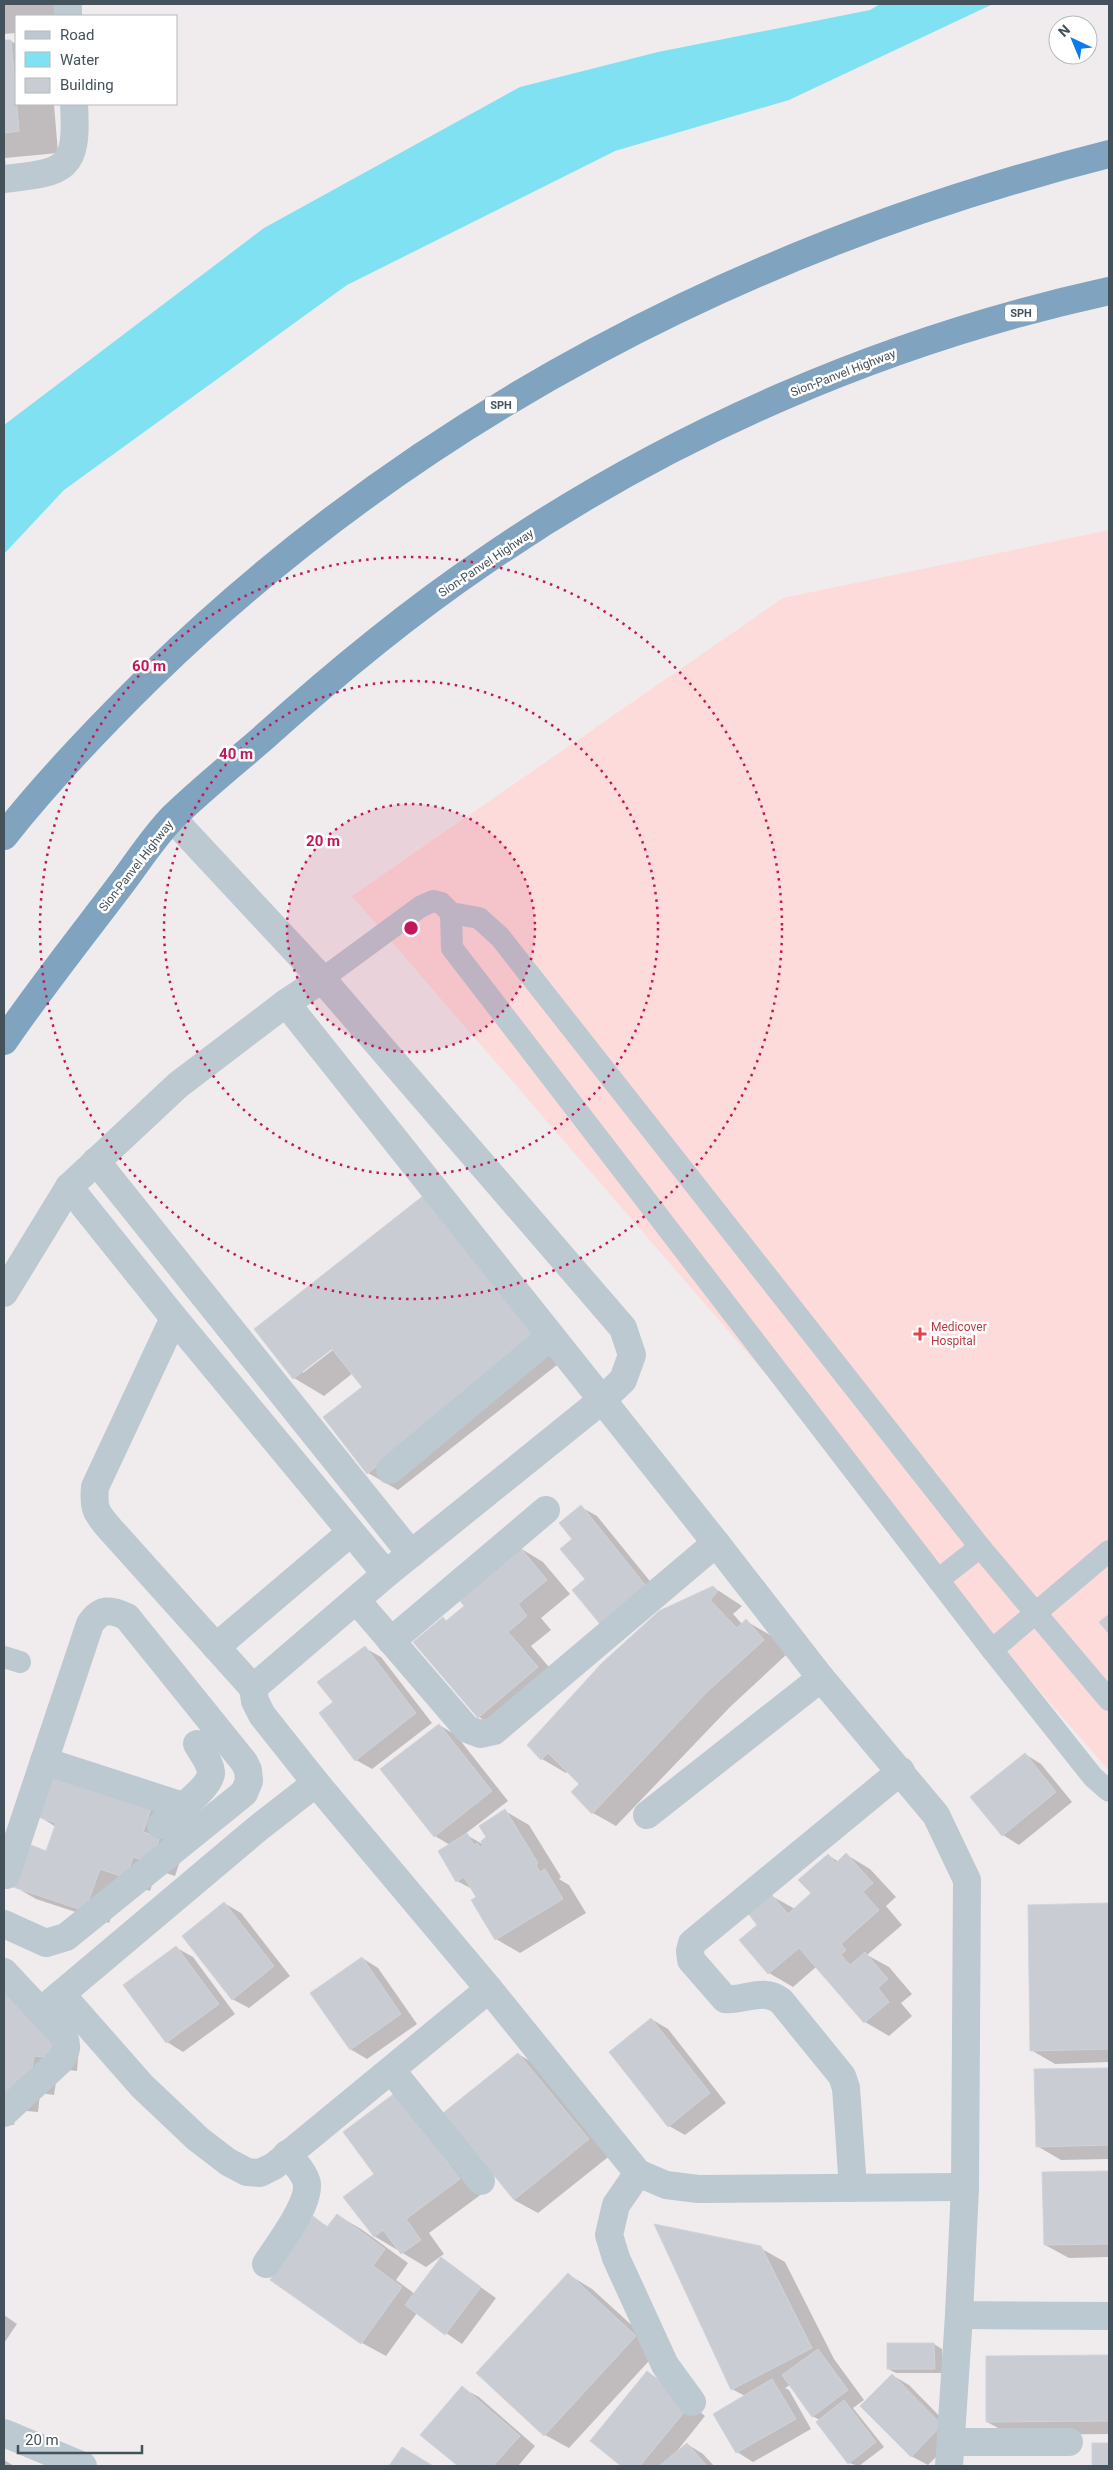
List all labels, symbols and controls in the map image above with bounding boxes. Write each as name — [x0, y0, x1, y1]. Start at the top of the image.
legend — [15, 15, 178, 105]
north arrow — [1048, 15, 1098, 65]
text: N — [1055, 21, 1073, 40]
text: Road — [60, 26, 94, 44]
text: Water — [60, 51, 99, 69]
text: Building — [60, 76, 114, 94]
road number: SPH — [1005, 304, 1037, 322]
street label: Sion-Panvel Highway — [788, 346, 898, 400]
road number: SPH — [485, 396, 517, 414]
street label: Sion-Panvel Highway — [436, 526, 536, 600]
text: 60 m — [132, 657, 166, 675]
text: 40 m — [219, 745, 253, 763]
street label: Sion-Panvel Highway — [96, 818, 176, 914]
text: 20 m — [306, 832, 340, 850]
centre of rings — [402, 919, 420, 937]
place label: Medicover Hospital — [931, 1320, 987, 1348]
marker: Medicover Hospital — [913, 1327, 927, 1341]
scale bar — [18, 2422, 141, 2454]
text: 20 m — [25, 2431, 59, 2449]

